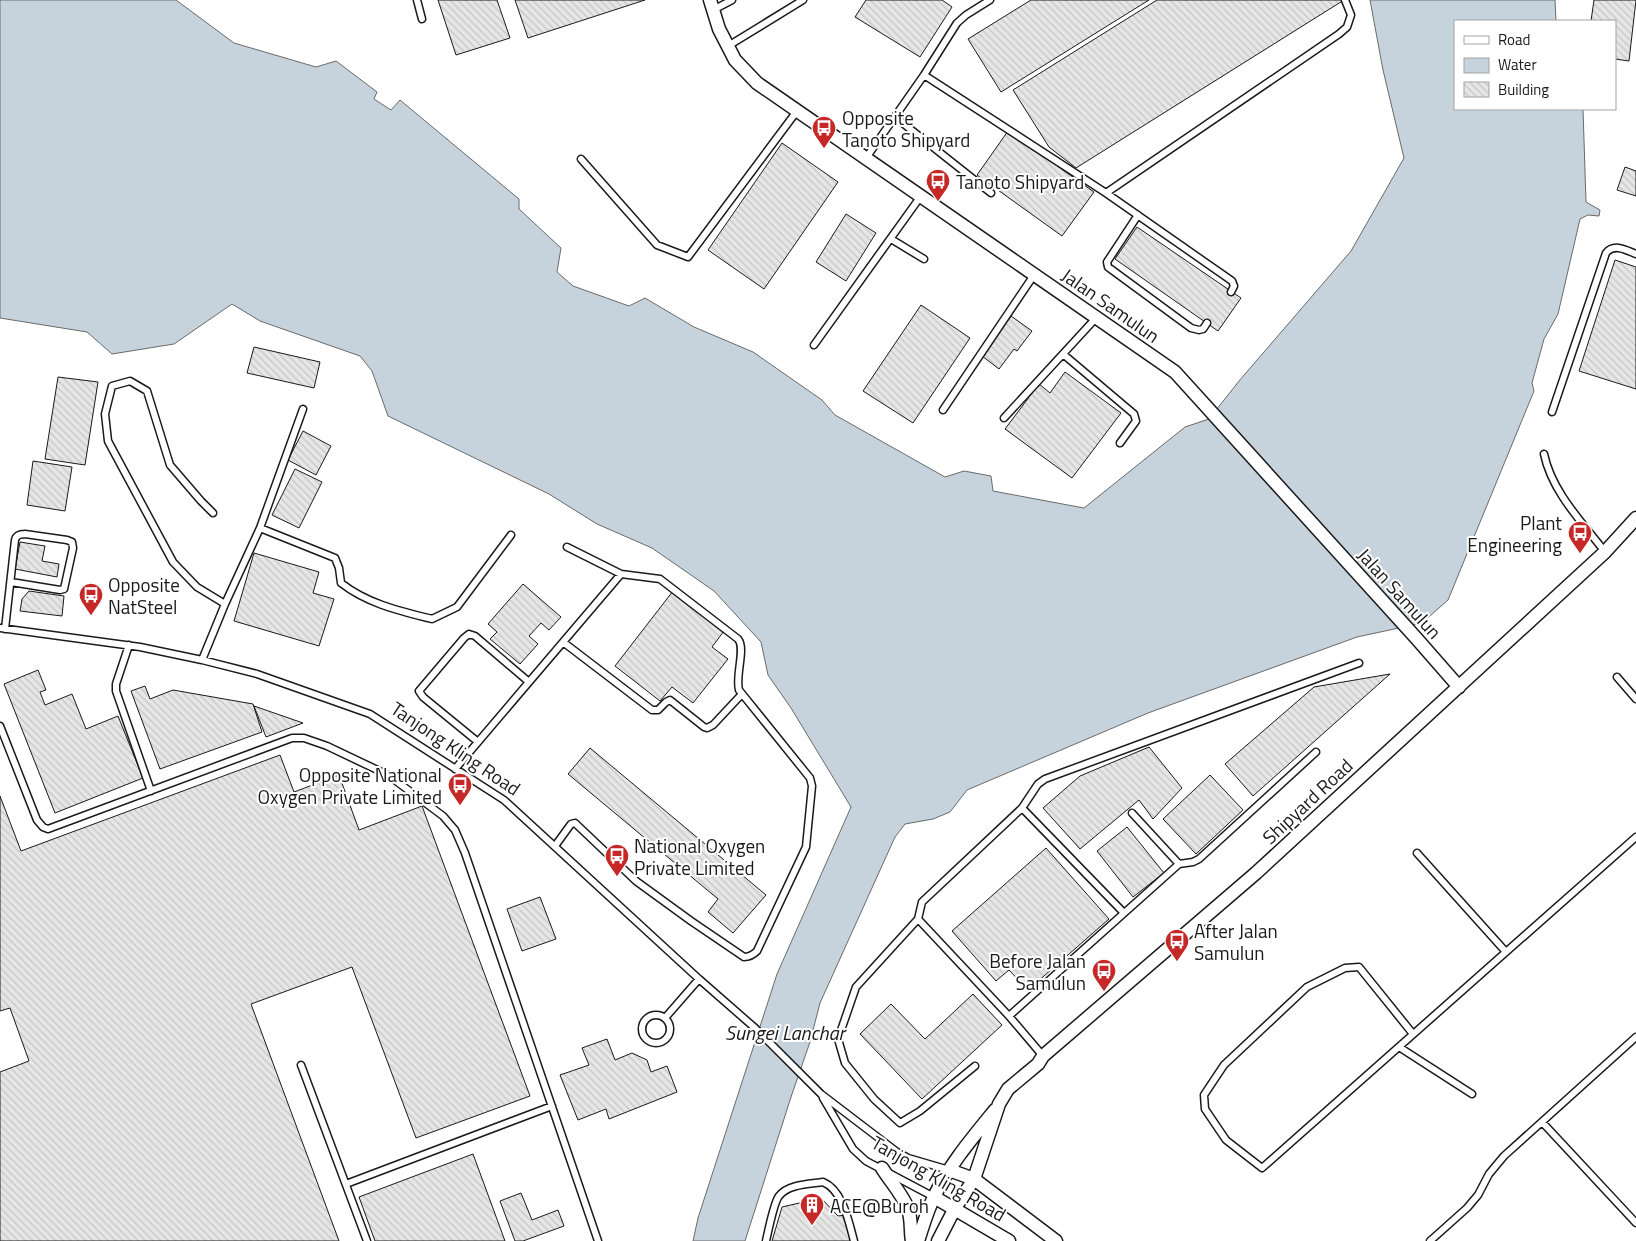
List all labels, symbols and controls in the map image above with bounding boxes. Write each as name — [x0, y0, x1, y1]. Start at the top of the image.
legend — [1454, 20, 1616, 110]
text: Road — [1498, 28, 1530, 51]
text: Water — [1498, 53, 1537, 76]
text: Building — [1498, 78, 1549, 101]
place label: Opposite Tanoto Shipyard — [842, 103, 970, 154]
bus stop icon: Opposite Tanoto Shipyard — [811, 115, 837, 149]
place label: Tanoto Shipyard — [956, 167, 1084, 196]
bus stop icon: Tanoto Shipyard — [925, 168, 951, 202]
street label: Jalan Samulun — [1056, 260, 1166, 350]
place label: Plant Engineering — [1467, 508, 1562, 559]
bus stop icon: Plant Engineering — [1567, 520, 1593, 554]
street label: Jalan Samulun — [1351, 541, 1449, 645]
place label: Opposite NatSteel — [108, 570, 180, 621]
bus stop icon: Opposite NatSteel — [78, 582, 104, 616]
street label: Tanjong Kling Road — [385, 694, 527, 802]
street label: Shipyard Road — [1255, 751, 1359, 851]
place label: Opposite National Oxygen Private Limited — [258, 760, 442, 811]
bus stop icon: Opposite National Oxygen Private Limited — [447, 772, 473, 806]
place label: National Oxygen Private Limited — [634, 831, 765, 882]
bus stop icon: National Oxygen Private Limited — [604, 843, 630, 877]
place label: After Jalan Samulun — [1194, 916, 1278, 967]
bus stop icon: After Jalan Samulun — [1164, 928, 1190, 962]
place label: Before Jalan Samulun — [989, 946, 1086, 997]
bus stop icon: Before Jalan Samulun — [1091, 958, 1117, 992]
water label: Sungei Lanchar — [725, 1017, 848, 1048]
street label: Tanjong Kling Road — [866, 1128, 1012, 1228]
place label: ACE@Buroh — [830, 1191, 929, 1220]
building icon: ACE@Buroh — [799, 1192, 825, 1226]

